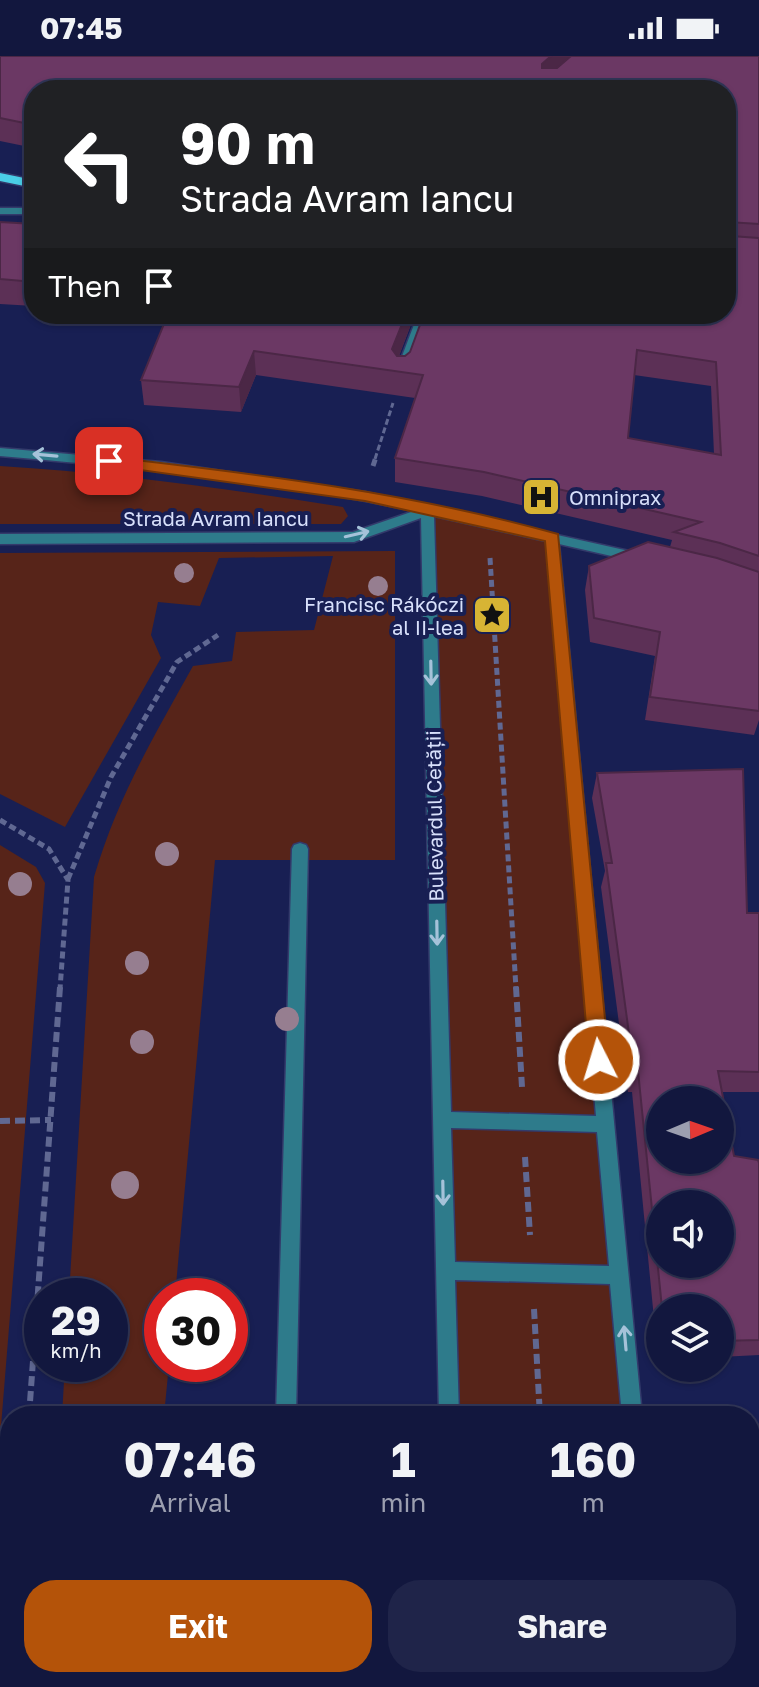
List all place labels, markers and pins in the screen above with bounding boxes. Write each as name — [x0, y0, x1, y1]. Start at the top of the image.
pin — [75, 427, 143, 495]
hospital icon: Omniprax — [520, 476, 562, 518]
place label: Omniprax — [569, 485, 661, 509]
place label: Francisc Rákóczi al II-lea — [304, 592, 464, 639]
place icon: Francisc Rákóczi al II-lea — [471, 594, 513, 636]

